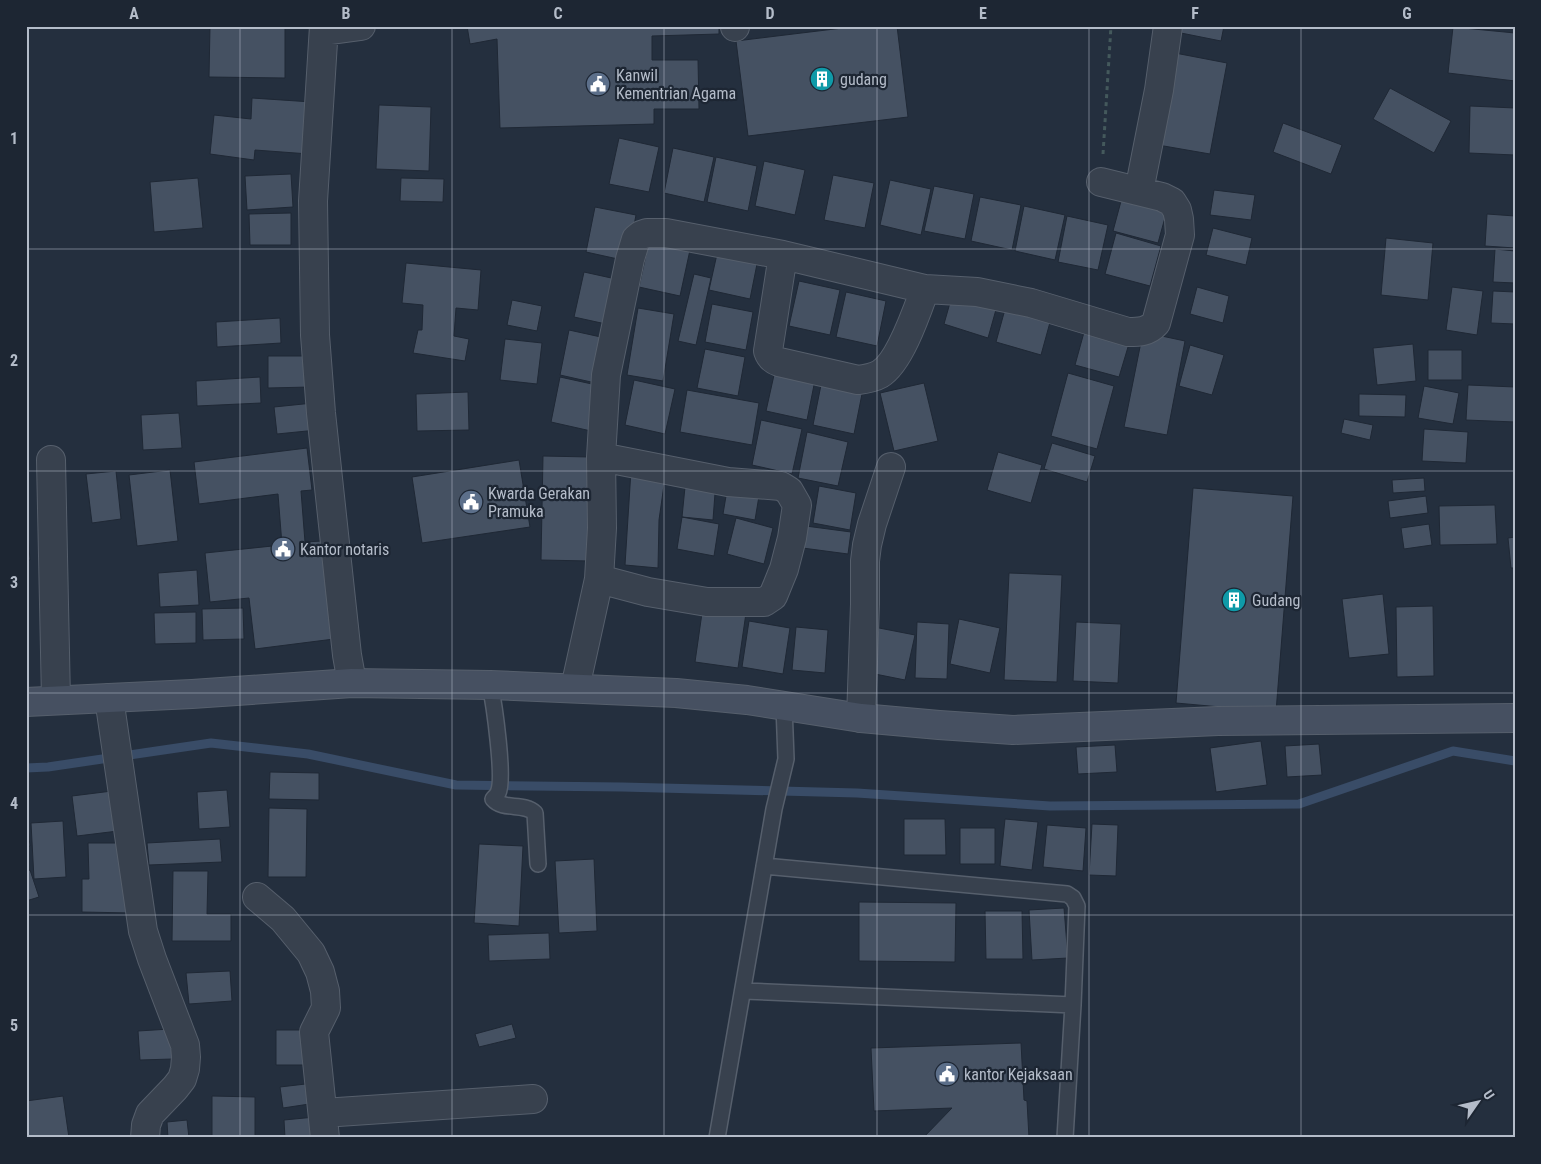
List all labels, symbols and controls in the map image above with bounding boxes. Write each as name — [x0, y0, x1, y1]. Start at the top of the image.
text: A — [129, 4, 139, 23]
text: B — [342, 4, 351, 23]
text: C — [553, 4, 563, 23]
text: D — [765, 4, 775, 23]
text: E — [979, 4, 987, 23]
text: F — [1191, 4, 1199, 23]
text: G — [1402, 4, 1412, 23]
place label: Kanwil Kementrian Agama — [616, 66, 736, 103]
building icon: gudang — [809, 66, 835, 92]
place label: gudang — [840, 70, 887, 89]
public building icon: Kanwil Kementrian Agama — [585, 71, 611, 97]
text: 1 — [10, 129, 18, 148]
text: 2 — [10, 351, 18, 370]
place label: Kwarda Gerakan Pramuka — [488, 484, 590, 521]
public building icon: Kwarda Gerakan Pramuka — [458, 489, 484, 515]
public building icon: Kantor notaris — [270, 536, 296, 562]
place label: Kantor notaris — [300, 540, 389, 559]
text: 3 — [10, 573, 18, 592]
building icon: Gudang — [1221, 587, 1247, 613]
place label: Gudang — [1252, 591, 1300, 610]
text: 4 — [10, 794, 18, 813]
text: 5 — [10, 1016, 18, 1035]
public building icon: kantor Kejaksaan — [934, 1061, 960, 1087]
place label: kantor Kejaksaan — [964, 1065, 1073, 1084]
north arrow — [1454, 1076, 1504, 1126]
text: U — [1480, 1087, 1498, 1103]

